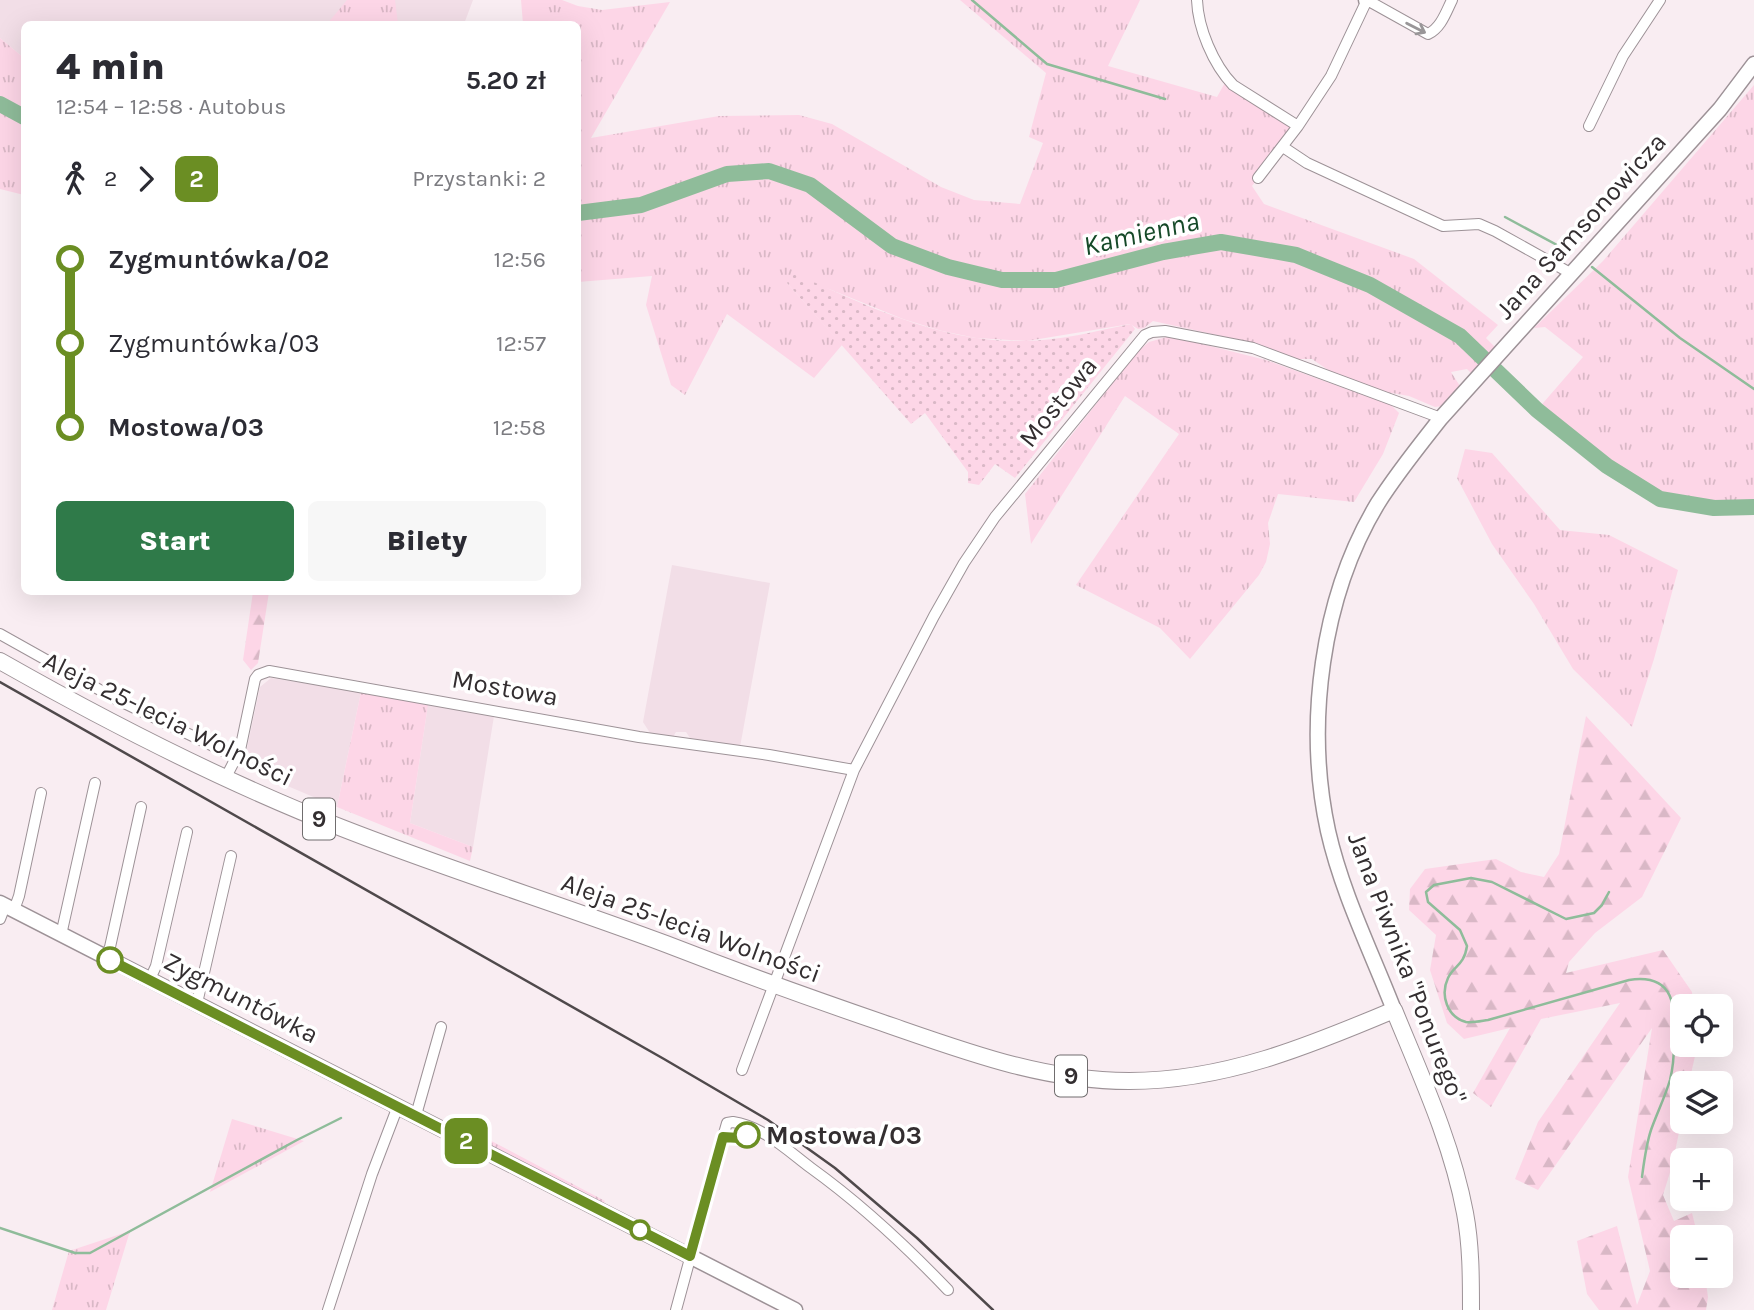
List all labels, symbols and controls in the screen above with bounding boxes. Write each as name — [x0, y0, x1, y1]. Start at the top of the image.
one-way arrow — [1405, 22, 1426, 36]
text: 4 min — [56, 44, 165, 89]
text: 5.20 zł — [466, 65, 546, 96]
text: 12:54 – 12:58 · Autobus — [56, 93, 286, 120]
street label: Jana Samsonowicza — [1489, 127, 1673, 325]
icon: walk — [56, 160, 94, 198]
icon: forward — [127, 160, 165, 198]
text: 2 — [104, 165, 117, 192]
text: 2 — [189, 165, 204, 193]
text: Przystanki: 2 — [412, 165, 546, 192]
water label: Kamienna — [1080, 204, 1202, 262]
text: Zygmuntówka/02 — [108, 244, 329, 275]
text: 12:56 — [494, 246, 546, 273]
text: Zygmuntówka/03 — [108, 328, 320, 359]
text: 12:57 — [496, 330, 546, 357]
street label: Mostowa — [1012, 351, 1104, 453]
text: Mostowa/03 — [108, 412, 264, 443]
text: 12:58 — [493, 414, 546, 441]
button: Start — [56, 501, 294, 581]
button: Bilety — [308, 501, 546, 581]
street label: Aleja 25-lecia Wolności — [38, 645, 298, 793]
street label: Mostowa — [450, 663, 560, 713]
road number: 9 — [303, 798, 335, 840]
street label: Jana Piwnika "Ponurego" — [1341, 828, 1473, 1108]
street label: Aleja 25-lecia Wolności — [557, 867, 825, 989]
street label: Zygmuntówka — [158, 946, 324, 1050]
unlabelled marker — [97, 947, 123, 973]
map controls — [1670, 994, 1733, 1288]
button: locate — [1670, 994, 1733, 1057]
road number: 9 — [1055, 1056, 1087, 1096]
button: layers — [1670, 1071, 1733, 1134]
line badge: 2 — [443, 1118, 489, 1164]
place label: Mostowa/03 — [766, 1120, 922, 1151]
marker: Mostowa/03 — [734, 1122, 760, 1148]
text: 2 — [459, 1127, 473, 1155]
button: + — [1670, 1148, 1733, 1211]
unlabelled marker — [630, 1220, 650, 1240]
button: − — [1670, 1225, 1733, 1288]

